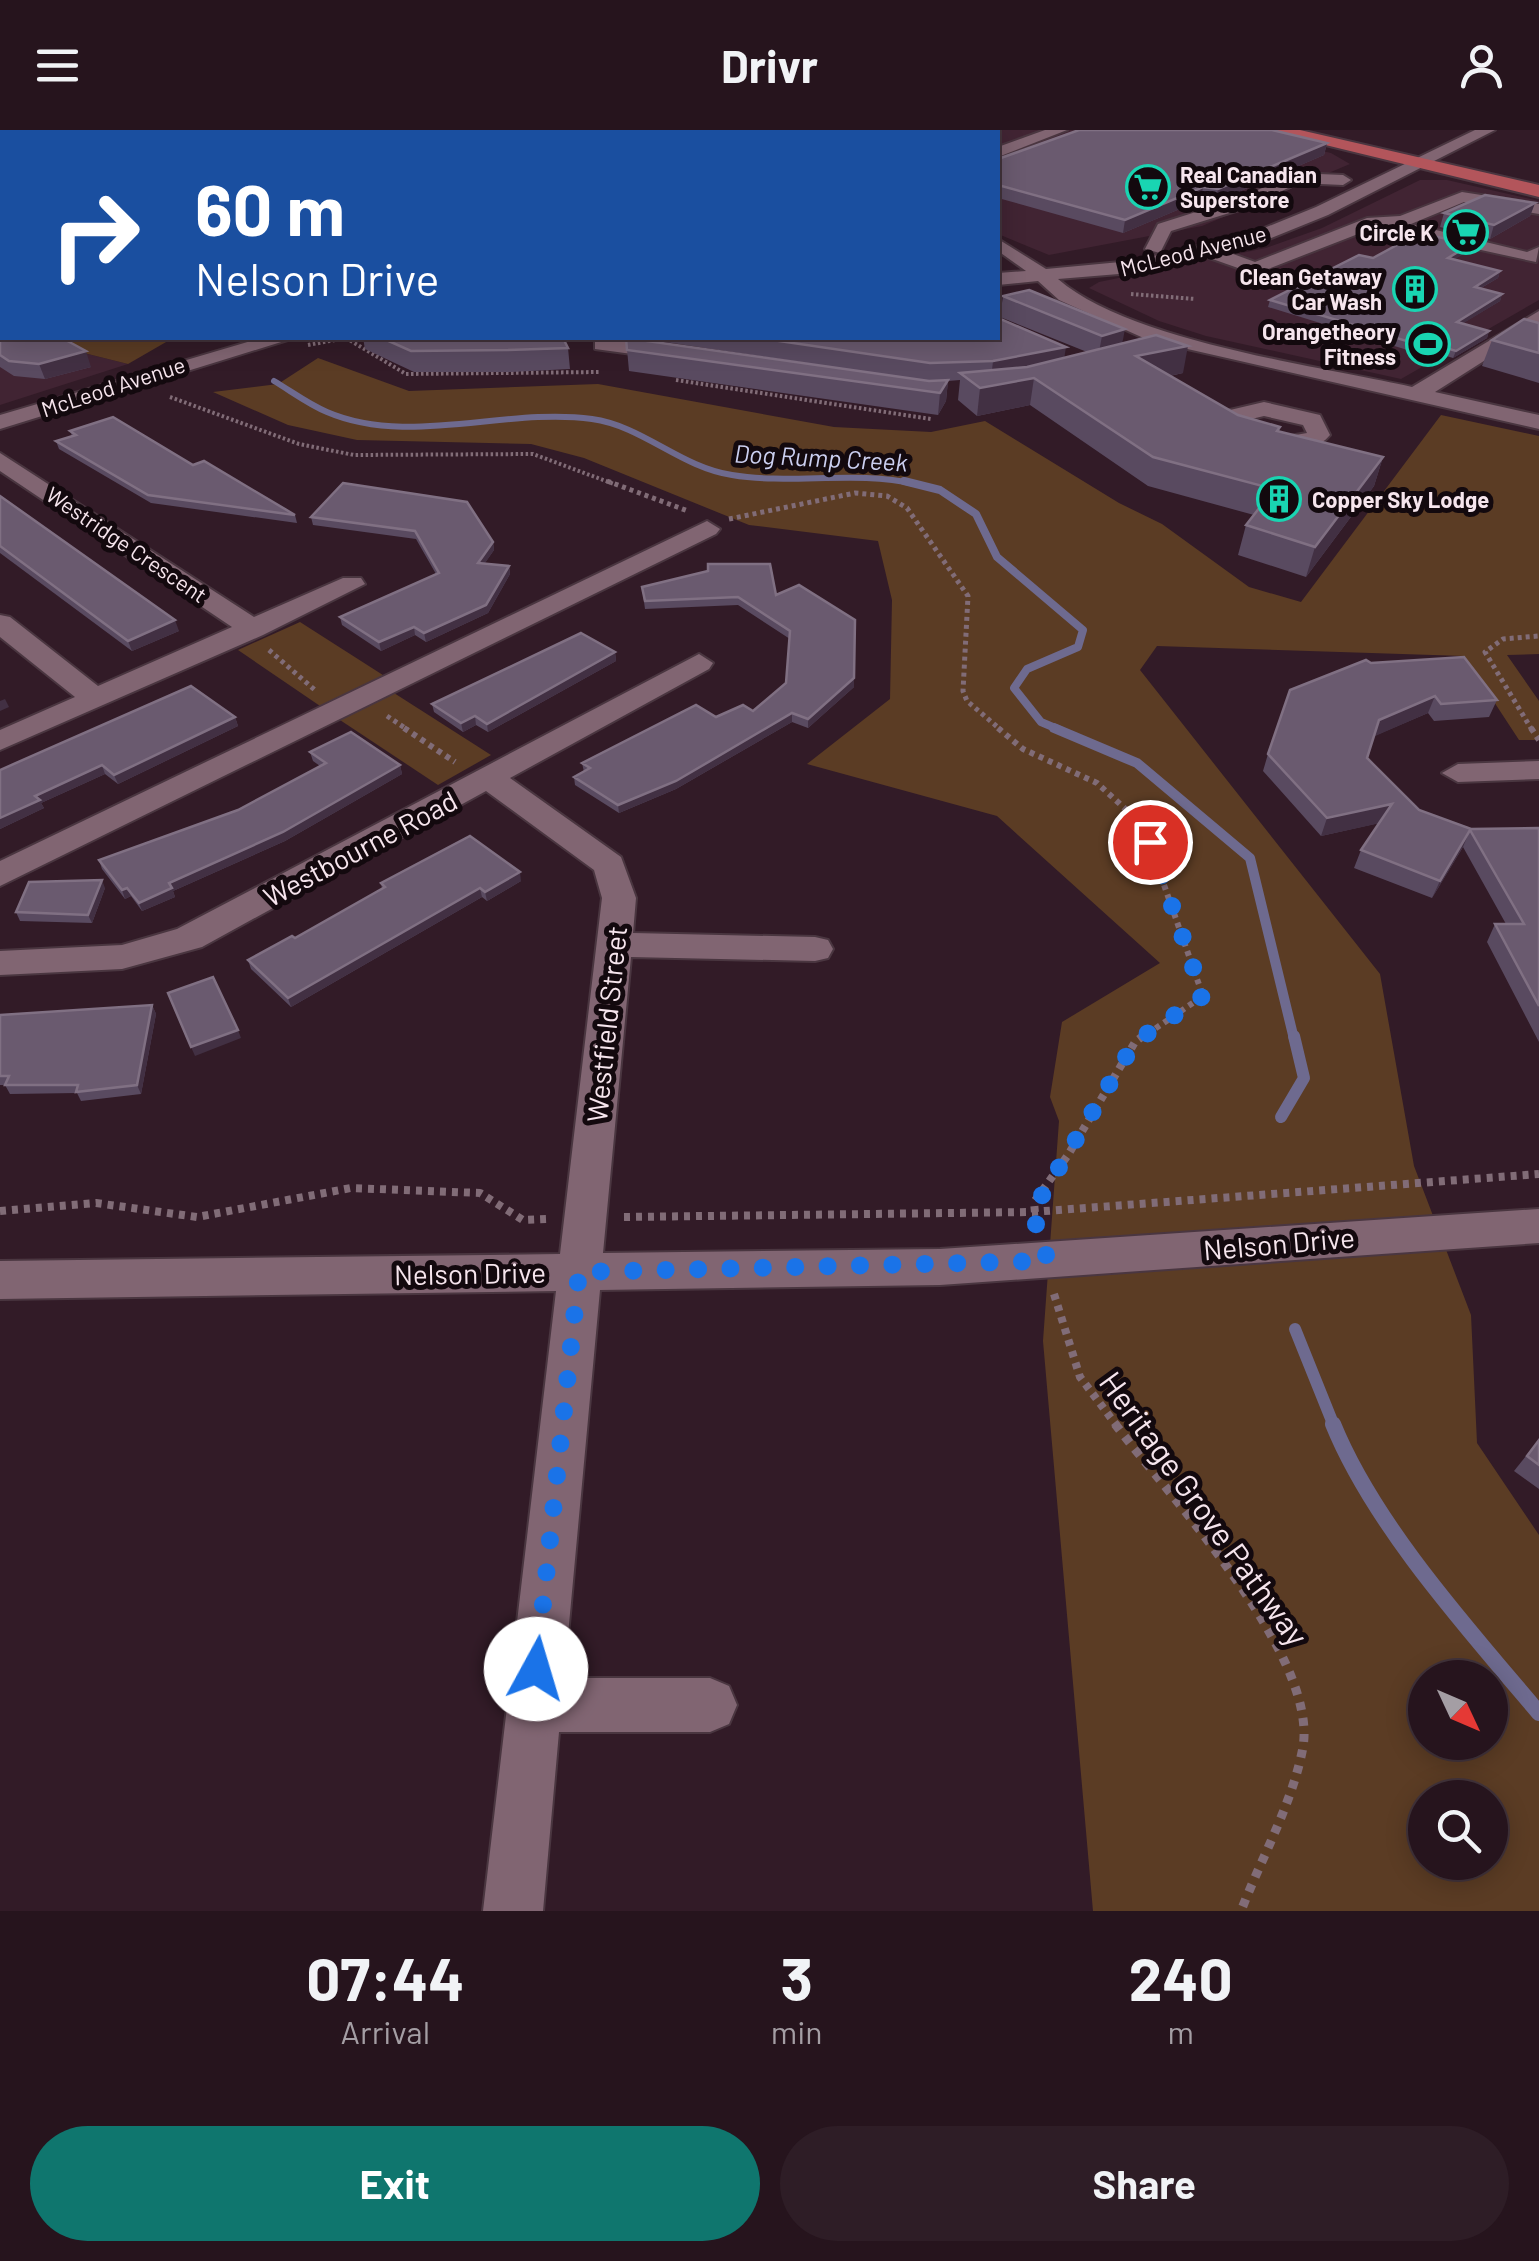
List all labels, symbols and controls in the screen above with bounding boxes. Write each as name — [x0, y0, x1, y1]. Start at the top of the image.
icon: menu — [30, 38, 85, 93]
text: Drivr — [721, 38, 818, 92]
icon: person — [1454, 38, 1509, 93]
place label: Real Canadian Superstore — [1180, 161, 1317, 212]
supermarket icon: Real Canadian Superstore — [1125, 164, 1171, 210]
text: 60 m — [195, 166, 345, 250]
icon: right — [30, 170, 160, 300]
supermarket icon: Circle K — [1443, 209, 1489, 255]
street label: McLeod Avenue — [1117, 219, 1269, 281]
place label: Circle K — [1360, 219, 1434, 245]
text: Nelson Drive — [195, 251, 439, 305]
place label: Clean Getaway Car Wash — [1239, 263, 1382, 314]
building icon: Clean Getaway Car Wash — [1392, 266, 1438, 312]
place label: Orangetheory Fitness — [1262, 318, 1396, 369]
sports icon: Orangetheory Fitness — [1405, 321, 1451, 367]
street label: McLeod Avenue — [38, 351, 188, 421]
water label: Dog Rump Creek — [734, 437, 908, 477]
building icon: Copper Sky Lodge — [1256, 476, 1302, 522]
street label: Westridge Crescent — [42, 481, 212, 607]
place label: Copper Sky Lodge — [1312, 486, 1489, 512]
street label: Westbourne Road — [257, 783, 463, 913]
pin — [1108, 800, 1193, 885]
icon: arrive — [1123, 815, 1178, 870]
street label: Westfield Street — [579, 924, 633, 1124]
street label: Nelson Drive — [1202, 1219, 1356, 1267]
street label: Nelson Drive — [394, 1255, 546, 1291]
street label: Heritage Grove Pathway — [1093, 1363, 1317, 1653]
position arrow — [484, 1617, 588, 1721]
north arrow — [1408, 1660, 1508, 1760]
map controls — [1408, 1660, 1508, 1880]
button: search — [1408, 1780, 1508, 1880]
text: 07:44 — [306, 1941, 465, 2013]
text: 3 — [780, 1941, 813, 2013]
text: 240 — [1129, 1941, 1233, 2013]
text: Arrival — [341, 2012, 430, 2050]
text: min — [771, 2012, 823, 2050]
text: m — [1168, 2012, 1194, 2050]
button: Exit — [30, 2126, 760, 2241]
button: Share — [780, 2126, 1509, 2241]

